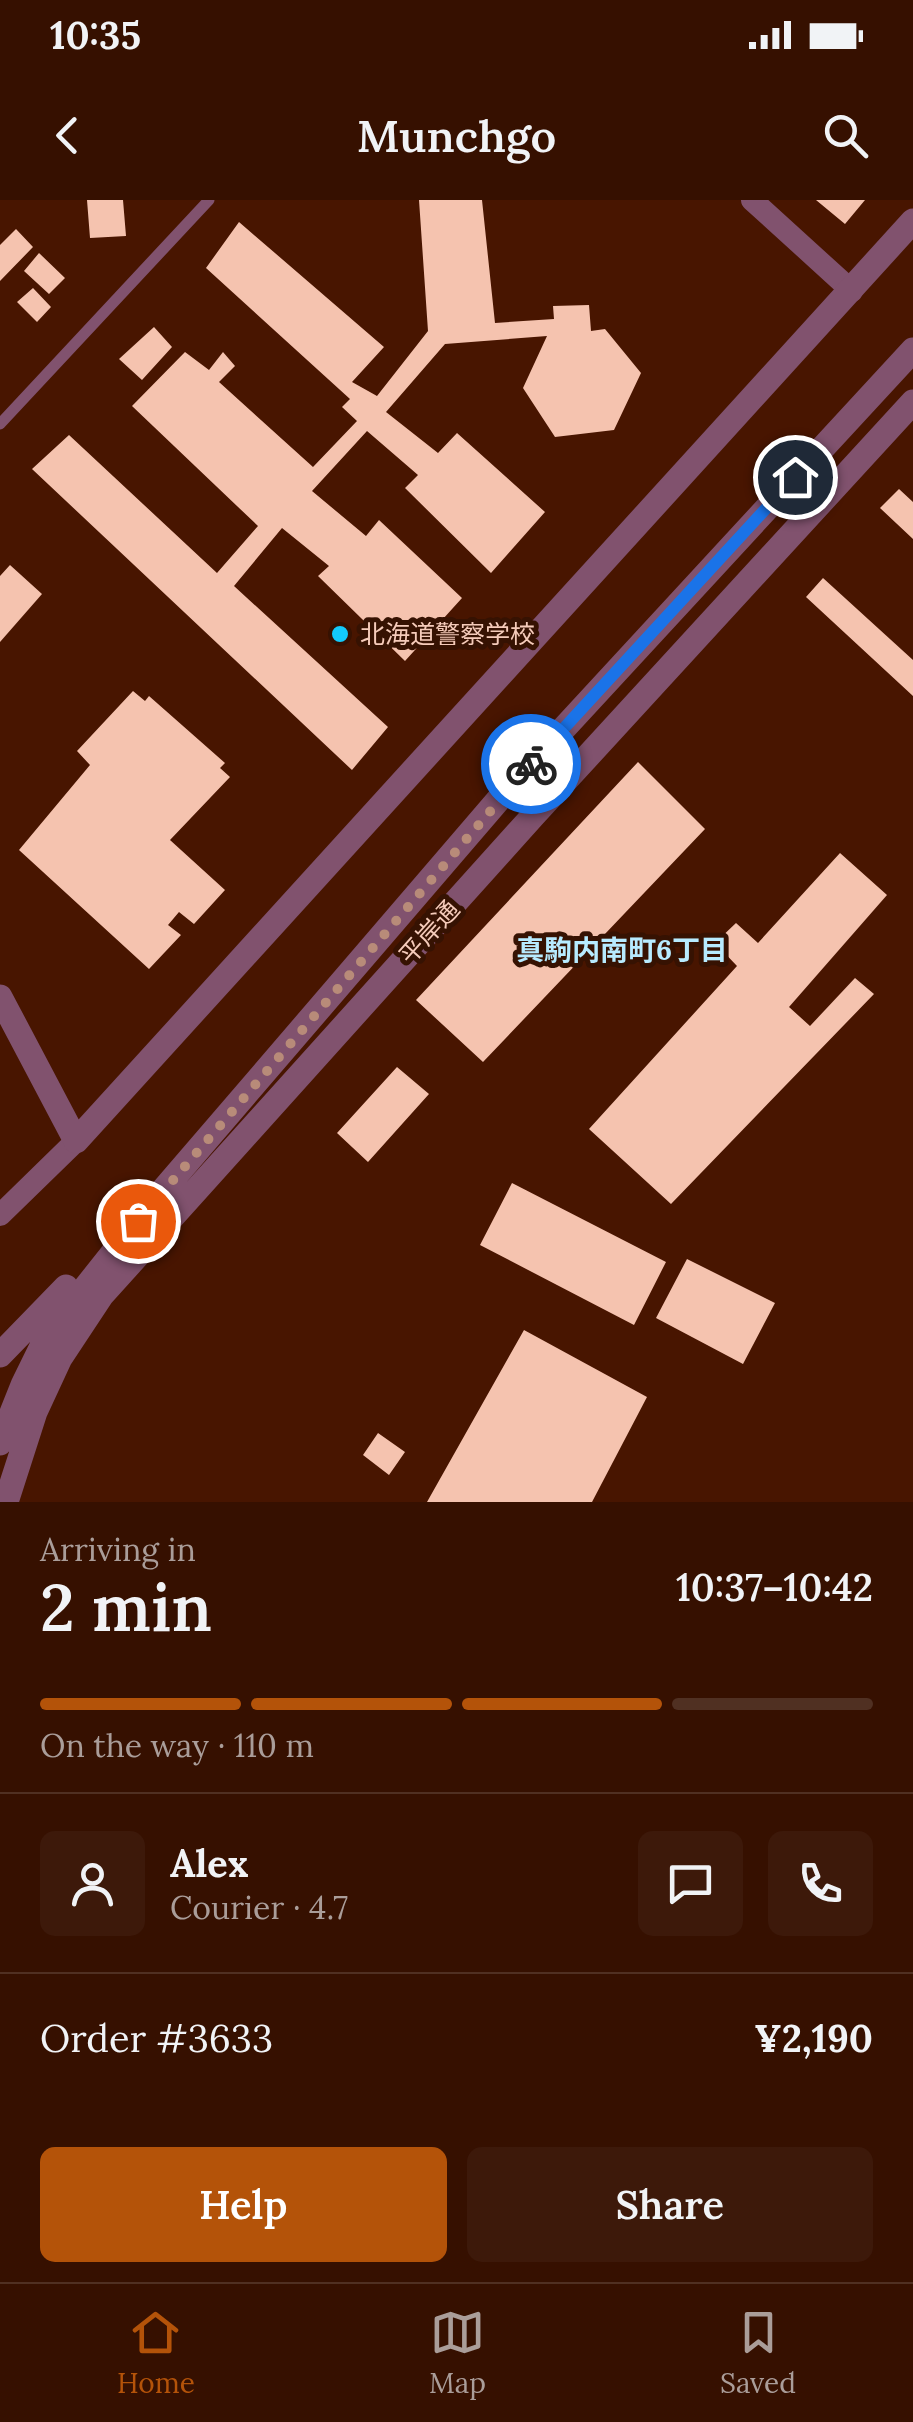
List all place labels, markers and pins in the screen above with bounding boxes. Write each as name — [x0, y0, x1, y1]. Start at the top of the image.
pin — [753, 435, 838, 520]
place label: 北海道警察学校 — [360, 618, 535, 650]
marker: 北海道警察学校 — [329, 623, 351, 645]
pin — [96, 1179, 181, 1264]

